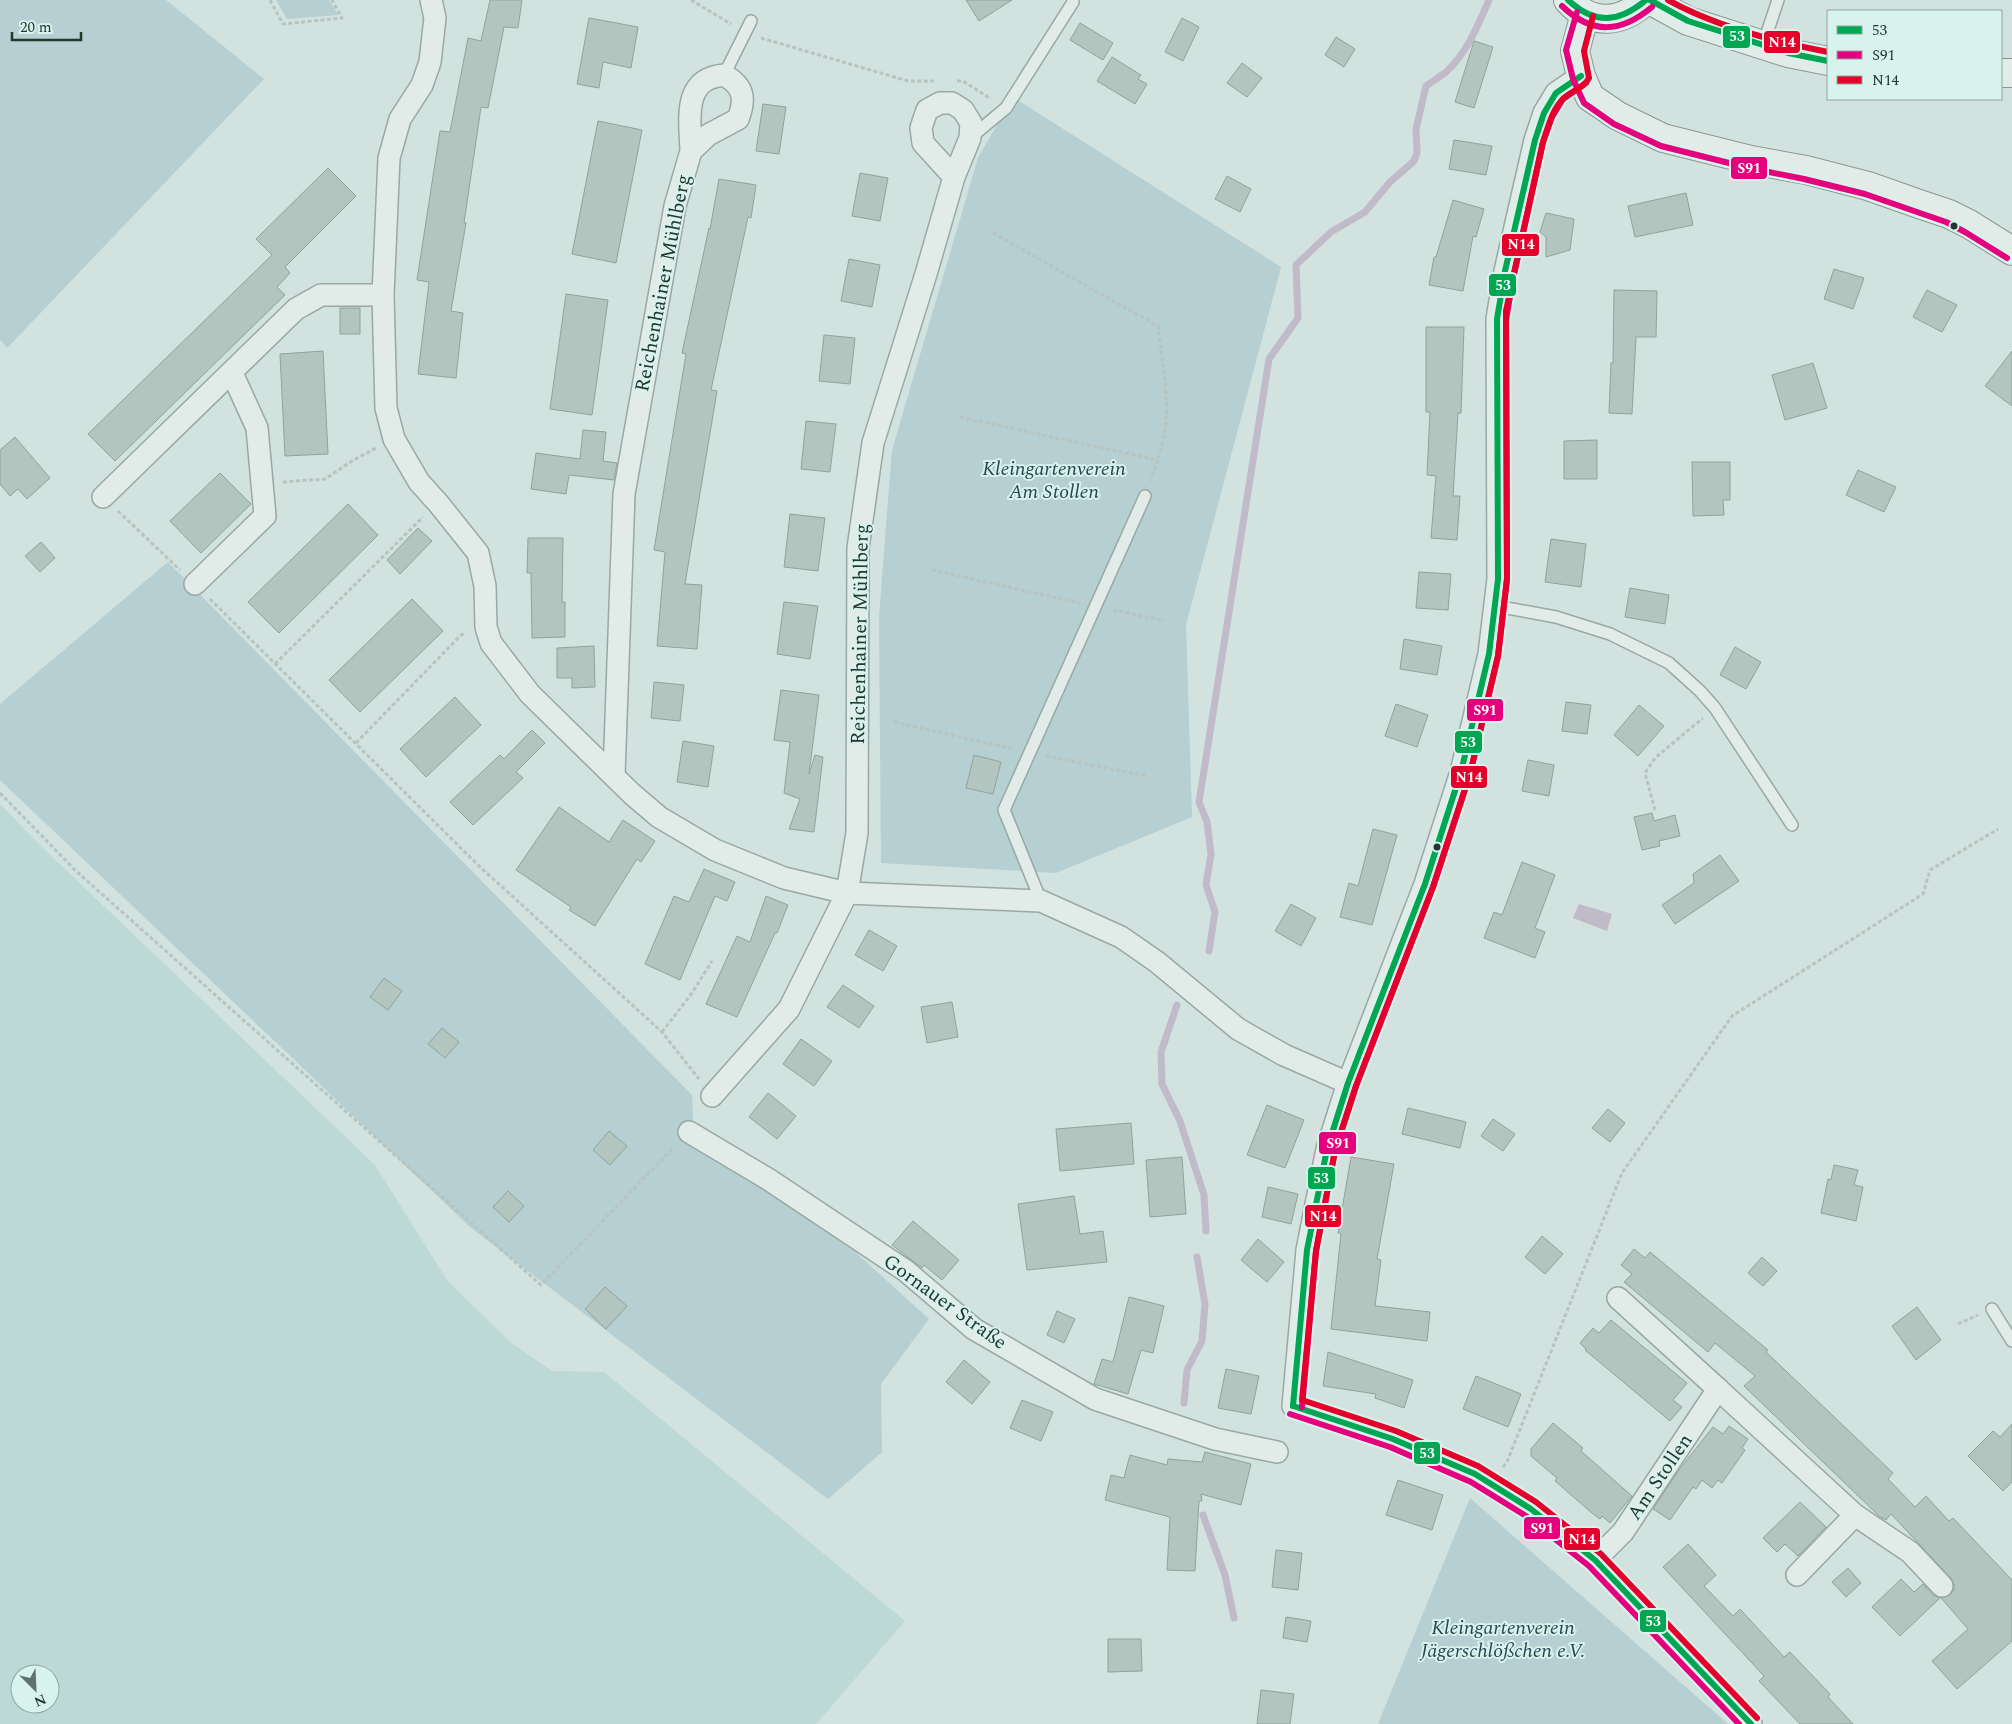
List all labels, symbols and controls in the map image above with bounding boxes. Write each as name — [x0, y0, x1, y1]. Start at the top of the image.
scale bar — [12, 10, 81, 42]
legend — [1827, 10, 2002, 100]
text: 20 m — [20, 16, 52, 39]
text: 53 — [1872, 19, 1888, 42]
line badge: 53 — [1722, 25, 1751, 49]
text: 53 — [1729, 26, 1745, 47]
line badge: N14 — [1763, 30, 1801, 54]
text: N14 — [1768, 32, 1796, 53]
text: S91 — [1872, 44, 1895, 67]
text: N14 — [1872, 69, 1899, 92]
line badge: S91 — [1730, 156, 1768, 180]
text: S91 — [1737, 158, 1761, 179]
street label: Reichenhainer Mühlberg — [627, 172, 699, 394]
unlabelled marker — [1949, 221, 1959, 231]
line badge: N14 — [1501, 233, 1540, 257]
text: N14 — [1507, 234, 1535, 255]
line badge: 53 — [1488, 273, 1517, 297]
text: 53 — [1495, 275, 1511, 296]
park label: Kleingartenverein Am Stollen — [982, 454, 1126, 507]
street label: Reichenhainer Mühlberg — [843, 523, 877, 745]
line badge: S91 — [1466, 698, 1504, 722]
text: S91 — [1473, 700, 1497, 721]
line badge: 53 — [1454, 730, 1483, 754]
text: 53 — [1460, 732, 1476, 753]
line badge: N14 — [1450, 765, 1488, 789]
text: N14 — [1455, 767, 1483, 788]
unlabelled marker — [1432, 842, 1442, 852]
line badge: S91 — [1318, 1131, 1357, 1155]
text: S91 — [1326, 1133, 1350, 1154]
line badge: 53 — [1307, 1166, 1336, 1190]
text: 53 — [1313, 1168, 1329, 1189]
line badge: N14 — [1304, 1204, 1342, 1228]
text: N14 — [1309, 1206, 1337, 1227]
street label: Gornauer Straße — [877, 1247, 1013, 1357]
street label: Am Stollen — [1620, 1428, 1700, 1526]
line badge: 53 — [1413, 1441, 1441, 1465]
text: 53 — [1419, 1443, 1435, 1464]
line badge: S91 — [1523, 1516, 1561, 1540]
text: S91 — [1530, 1518, 1554, 1539]
line badge: N14 — [1563, 1527, 1601, 1551]
text: N14 — [1568, 1529, 1596, 1550]
line badge: 53 — [1639, 1609, 1667, 1633]
text: 53 — [1645, 1611, 1661, 1632]
park label: Kleingartenverein Jägerschlößchen e.V. — [1419, 1613, 1585, 1666]
north arrow — [10, 1664, 60, 1714]
text: N — [31, 1689, 50, 1712]

